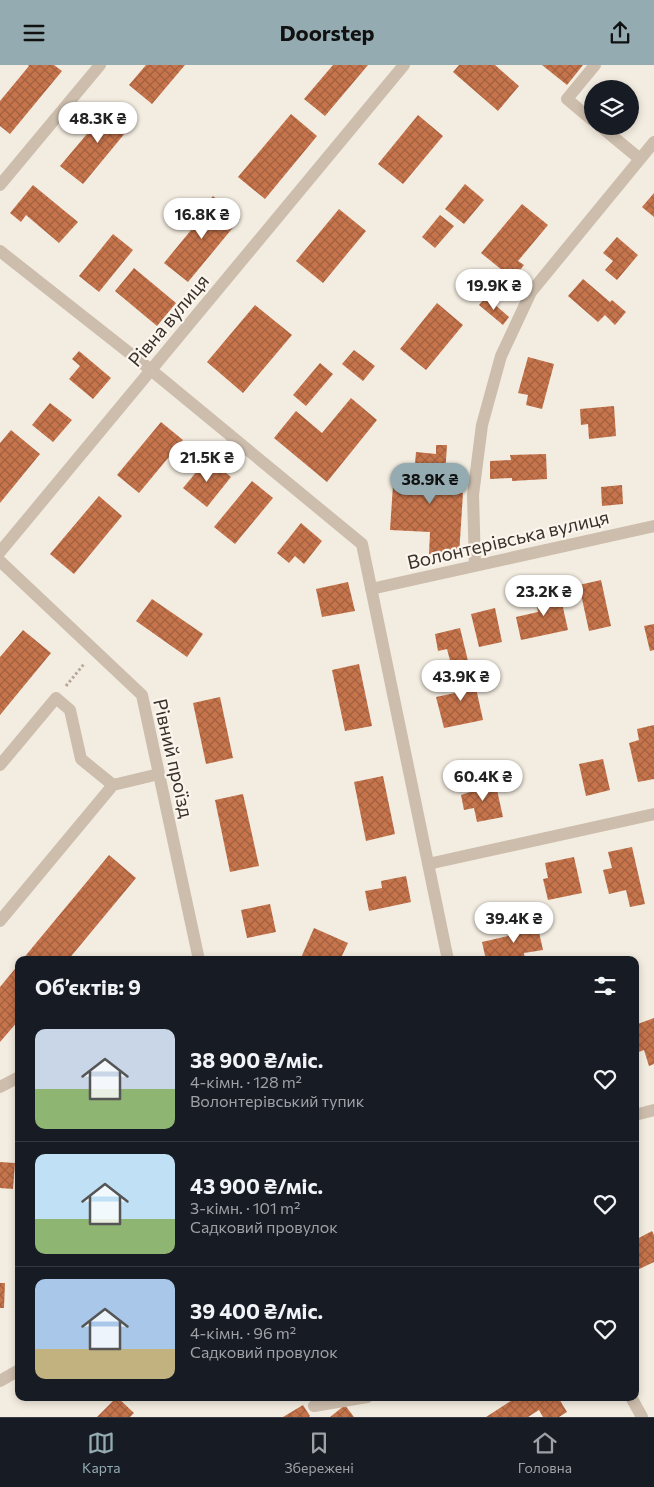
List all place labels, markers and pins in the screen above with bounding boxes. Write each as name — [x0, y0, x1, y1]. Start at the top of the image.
pin: 48.3K ₴ — [52, 101, 144, 144]
pin: 16.8K ₴ — [156, 197, 248, 240]
pin: 19.9K ₴ — [448, 269, 540, 311]
pin: 21.5K ₴ — [161, 441, 253, 483]
pin: 38.9K ₴ — [384, 463, 476, 505]
pin: 23.2K ₴ — [498, 575, 590, 617]
pin: 43.9K ₴ — [415, 659, 507, 702]
pin: 60.4K ₴ — [437, 759, 529, 802]
pin: 39.4K ₴ — [468, 901, 560, 944]

